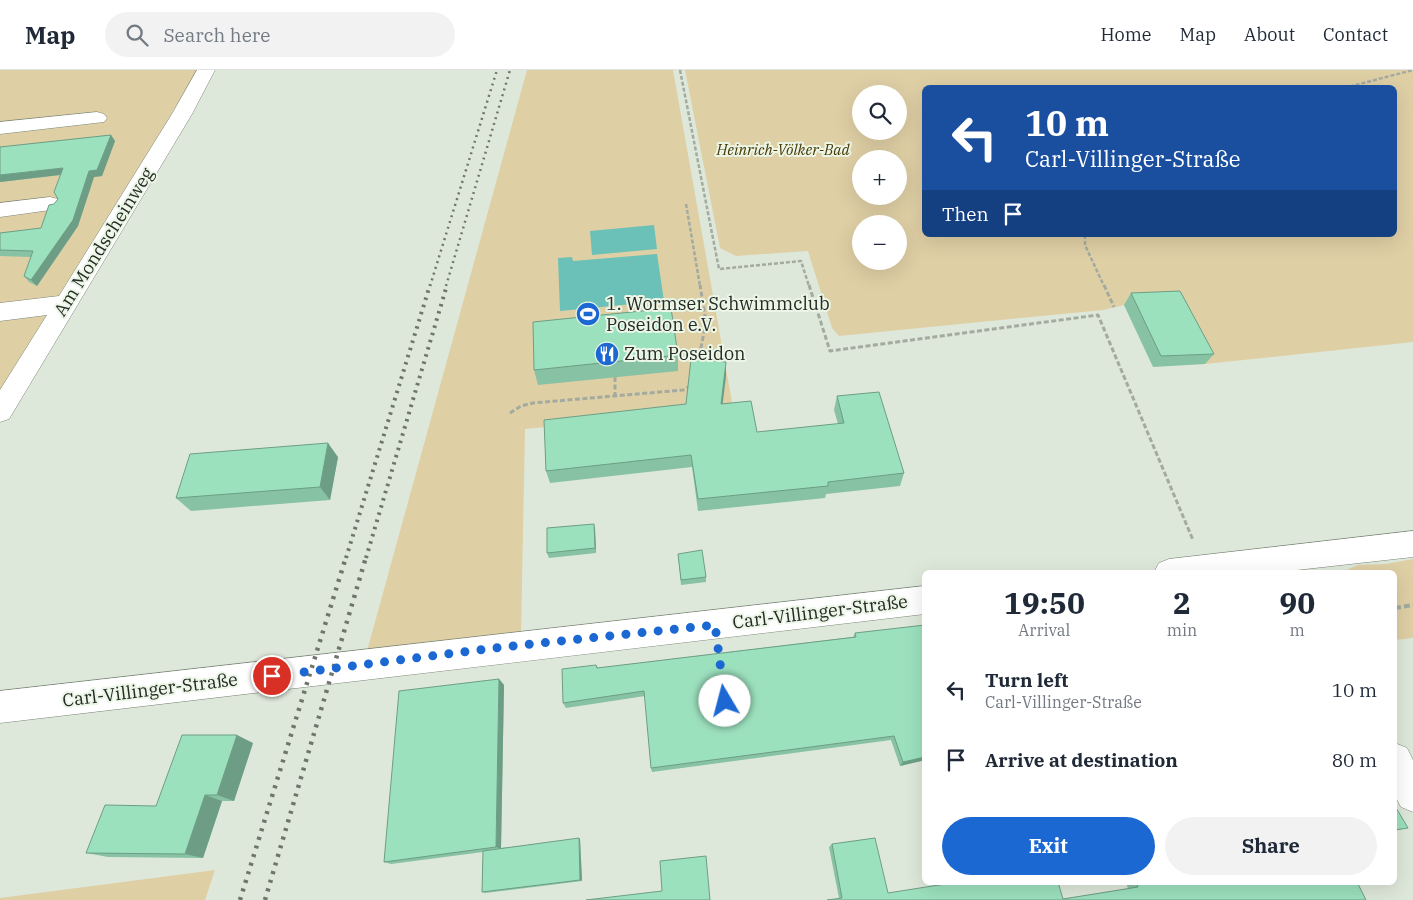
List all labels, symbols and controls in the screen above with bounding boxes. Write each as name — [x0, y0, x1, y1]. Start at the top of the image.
search box — [105, 12, 455, 57]
text: Map — [25, 19, 75, 51]
icon: search — [123, 21, 151, 49]
text: Search here — [163, 23, 270, 47]
text: Home — [1100, 23, 1152, 46]
text: Map — [1180, 23, 1216, 46]
text: About — [1244, 23, 1295, 46]
text: Contact — [1323, 23, 1388, 46]
map controls — [852, 85, 907, 270]
button: search — [852, 85, 907, 140]
text: 10 m — [1025, 100, 1109, 146]
icon: left — [942, 105, 1007, 170]
park label: Heinrich-Völker-Bad — [715, 140, 850, 159]
text: Carl-Villinger-Straße — [1025, 144, 1241, 173]
button: + — [852, 150, 907, 205]
street label: Am Mondscheinweg — [48, 163, 159, 320]
icon: arrive — [999, 200, 1027, 228]
text: Then — [942, 202, 989, 226]
button: − — [852, 215, 907, 270]
place label: 1. Wormser Schwimmclub Poseidon e.V. — [606, 292, 830, 336]
sports icon: 1. Wormser Schwimmclub Poseidon e.V. — [575, 301, 601, 327]
restaurant icon: Zum Poseidon — [594, 341, 620, 367]
place label: Zum Poseidon — [624, 342, 746, 365]
text: 19:50 — [1004, 583, 1085, 622]
text: 2 — [1173, 583, 1191, 622]
text: 90 — [1279, 583, 1315, 622]
street label: Carl-Villinger-Straße — [731, 589, 909, 634]
text: Arrival — [1018, 620, 1070, 640]
text: min — [1167, 620, 1197, 640]
text: m — [1290, 620, 1305, 640]
pin — [251, 655, 293, 697]
icon: arrive — [258, 662, 286, 690]
street label: Carl-Villinger-Straße — [61, 667, 239, 712]
text: Turn left — [985, 668, 1068, 692]
position arrow — [698, 674, 750, 726]
icon: left — [942, 676, 970, 704]
text: 10 m — [1332, 678, 1377, 702]
text: Carl-Villinger-Straße — [985, 692, 1142, 712]
icon: arrive — [942, 746, 970, 774]
text: Arrive at destination — [985, 748, 1178, 772]
text: 80 m — [1332, 748, 1377, 772]
button: Exit — [942, 817, 1155, 875]
button: Share — [1165, 817, 1377, 875]

